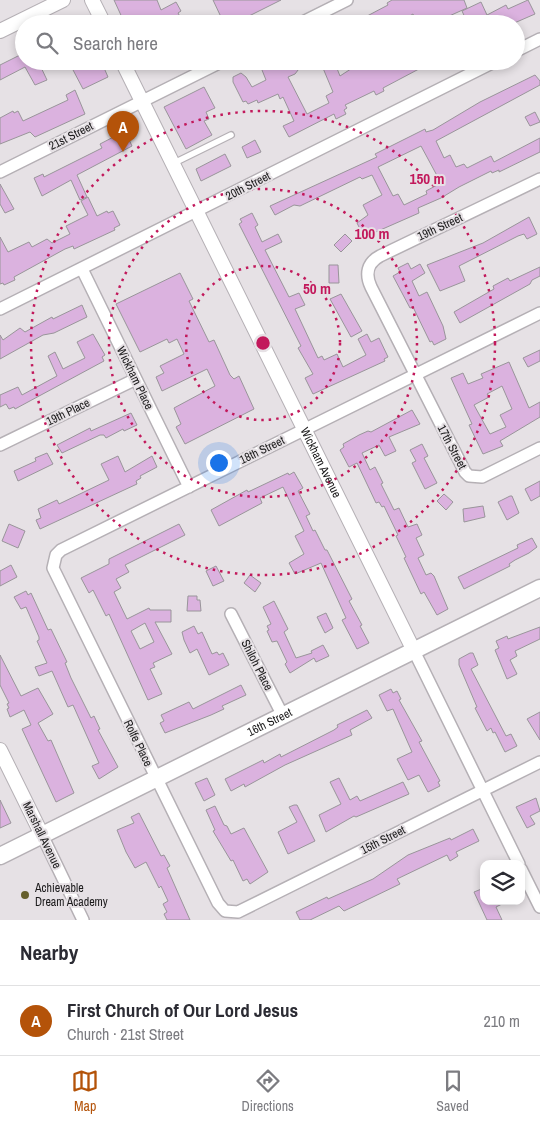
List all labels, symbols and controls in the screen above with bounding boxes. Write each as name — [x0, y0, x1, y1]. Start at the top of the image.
search box — [15, 15, 525, 70]
icon: search — [33, 29, 61, 57]
text: Search here — [73, 30, 158, 56]
pin: A — [107, 111, 139, 152]
street label: 21st Street — [46, 118, 96, 154]
street label: 20th Street — [223, 168, 273, 204]
text: 150 m — [410, 168, 444, 189]
street label: 19th Street — [415, 209, 465, 244]
text: 100 m — [355, 223, 389, 244]
text: 50 m — [303, 278, 331, 299]
centre of rings — [254, 334, 272, 352]
street label: Wickham Place — [113, 344, 157, 412]
street label: 19th Place — [44, 395, 92, 429]
street label: 17th Street — [434, 422, 470, 472]
street label: Wickham Avenue — [297, 425, 345, 500]
street label: 18th Street — [237, 432, 287, 468]
your location — [206, 450, 232, 476]
street label: Shiloh Place — [237, 637, 277, 693]
street label: 16th Street — [244, 704, 295, 740]
street label: Rolfe Place — [120, 717, 156, 769]
street label: Marshall Avenue — [19, 799, 65, 871]
street label: 15th Street — [358, 822, 408, 858]
map controls — [480, 860, 525, 905]
button: layers — [480, 860, 525, 905]
place label: Achievable Dream Academy — [34, 880, 108, 910]
marker: Achievable Dream Academy — [19, 889, 31, 901]
text: Nearby — [20, 938, 78, 967]
text: First Church of Our Lord Jesus — [67, 997, 298, 1023]
text: A — [31, 1010, 41, 1032]
text: 210 m — [484, 1010, 520, 1032]
text: Church · 21st Street — [67, 1023, 184, 1045]
tab: Map — [71, 1067, 99, 1115]
tab: Directions — [242, 1067, 294, 1115]
tab: Saved — [436, 1067, 469, 1115]

